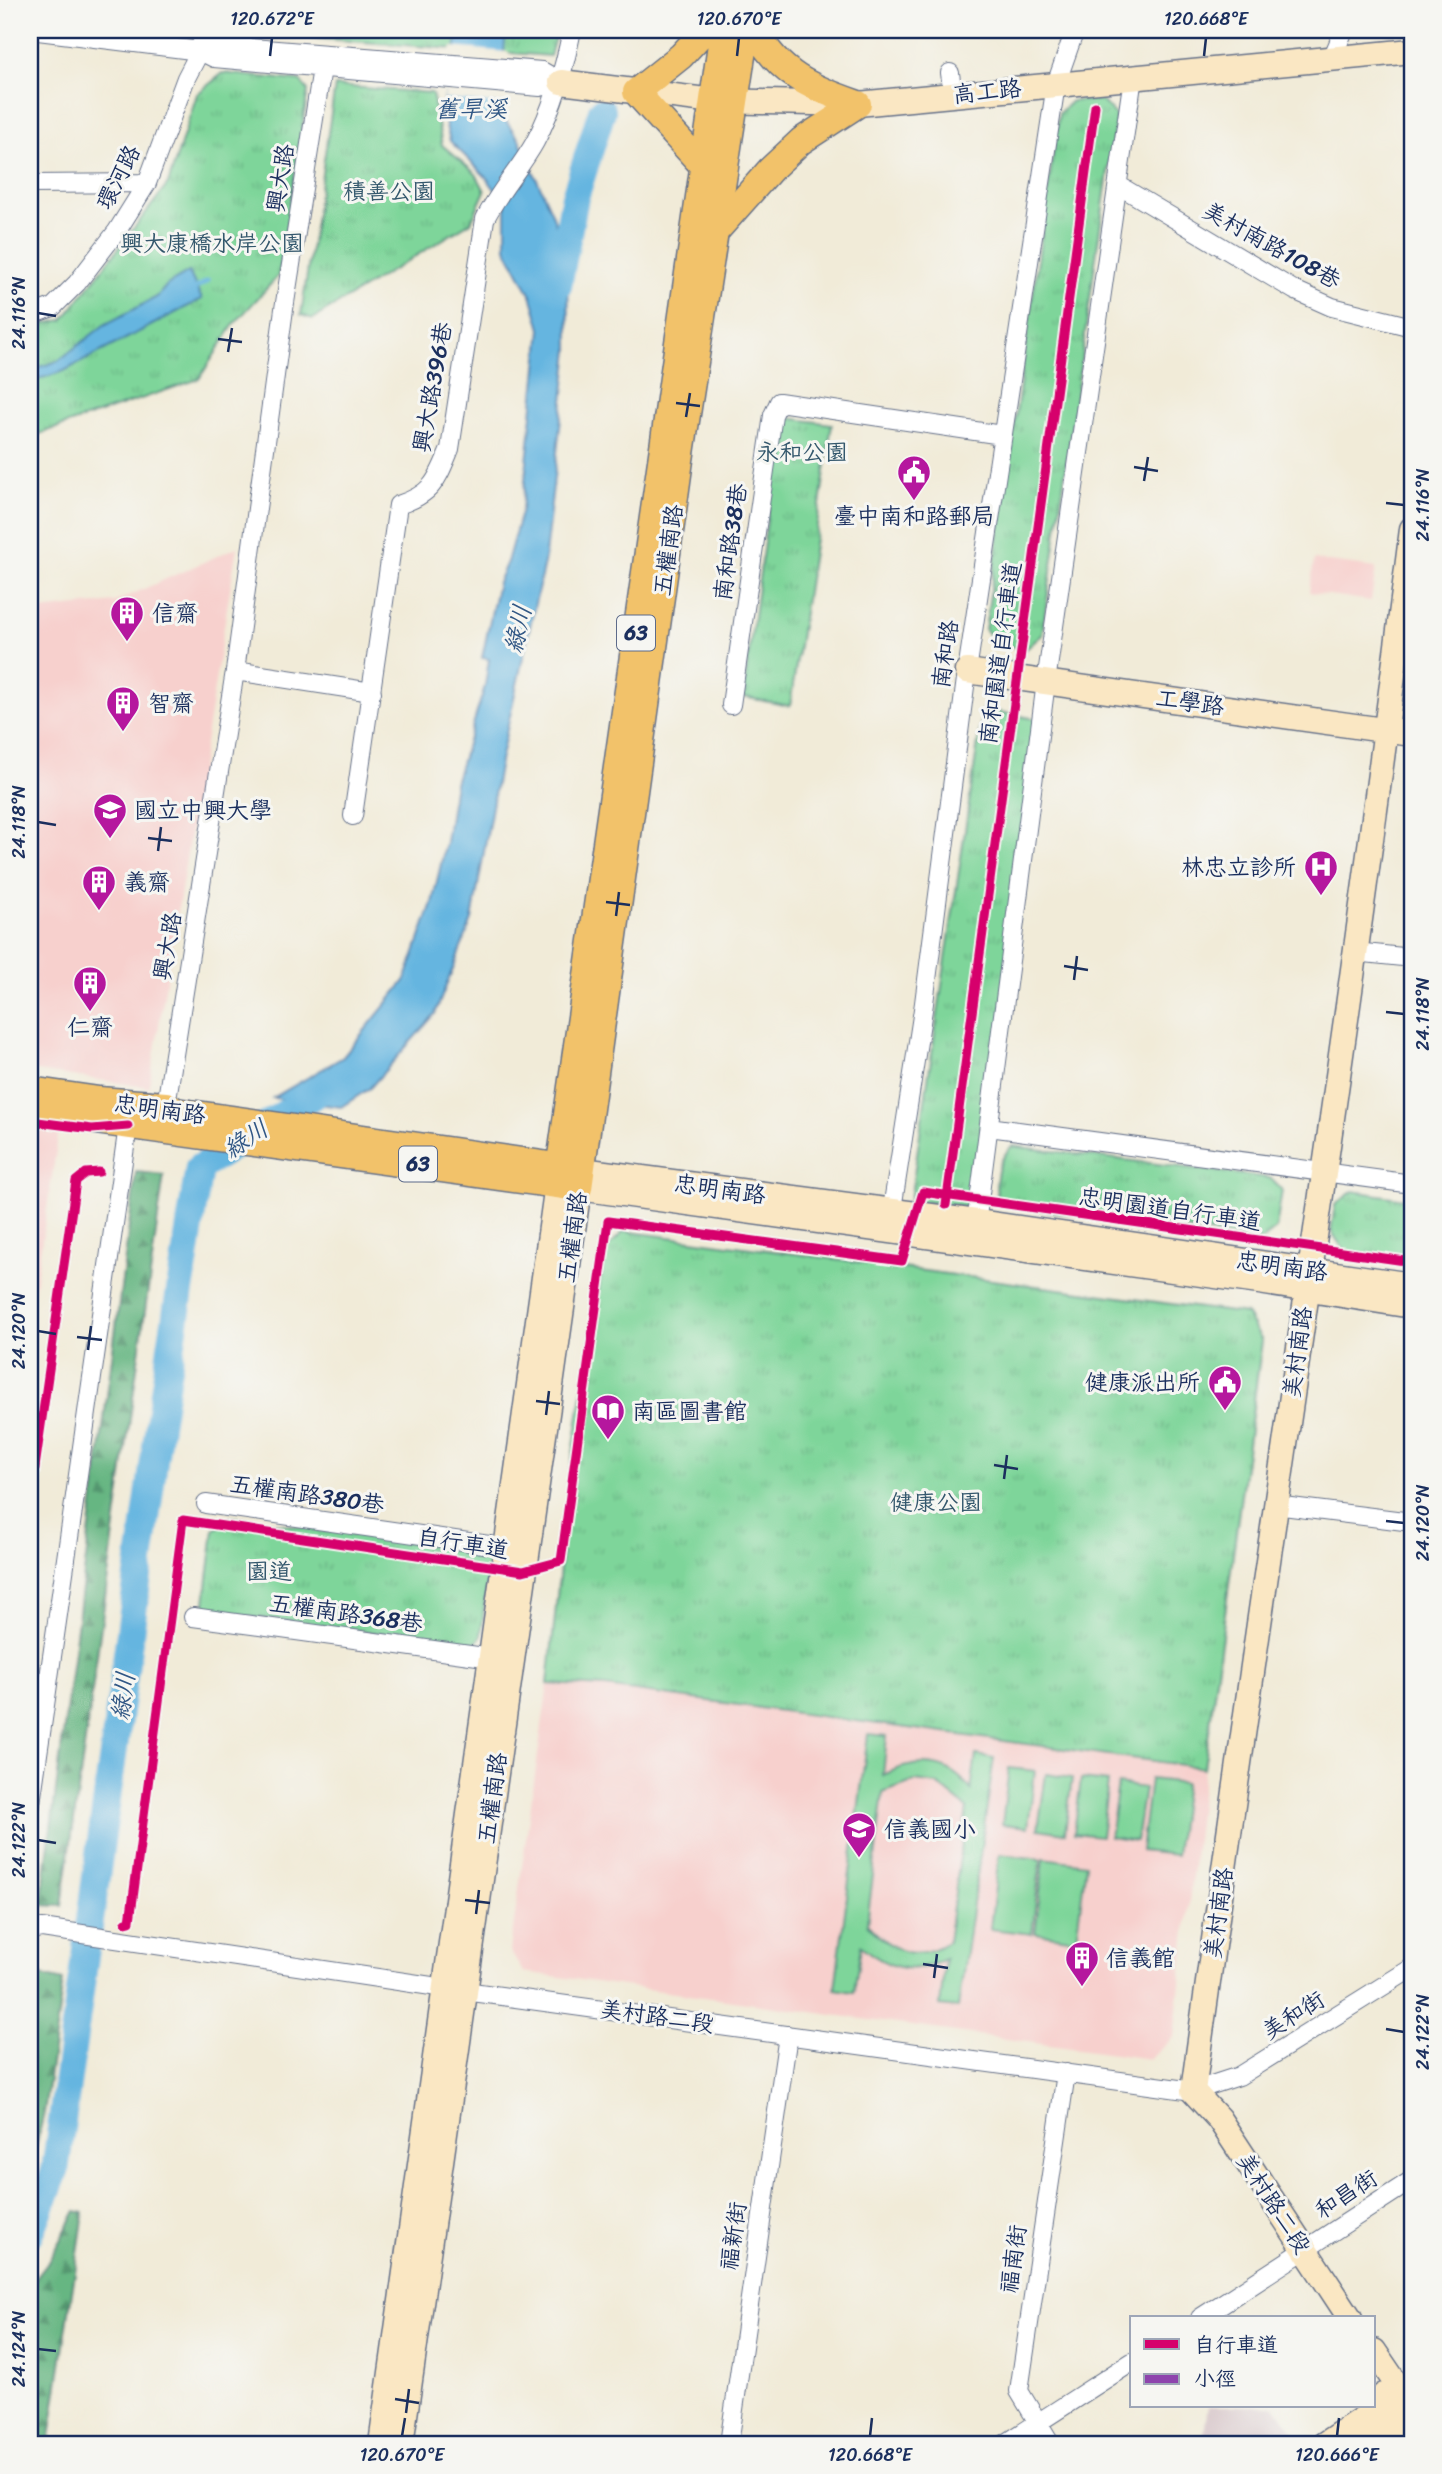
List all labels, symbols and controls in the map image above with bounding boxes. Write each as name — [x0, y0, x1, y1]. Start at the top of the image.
text: 120.672°E — [230, 3, 315, 35]
text: 120.670°E — [697, 3, 782, 35]
text: 120.668°E — [1164, 3, 1249, 35]
street label: 高工路 — [951, 68, 1024, 115]
water label: 舊旱溪 — [435, 88, 509, 130]
street label: 環河路 — [85, 137, 152, 217]
street label: 興大路 — [255, 141, 306, 215]
park label: 積善公園 — [343, 171, 435, 212]
street label: 美村南路108巷 — [1195, 190, 1350, 301]
park label: 興大康橋水岸公園 — [120, 223, 304, 264]
text: 24.116°N — [3, 276, 35, 349]
street label: 興大路396巷 — [401, 318, 464, 456]
park label: 永和公園 — [756, 432, 848, 473]
public building icon: 臺中南和路郵局 — [895, 453, 933, 502]
text: 24.116°N — [1407, 468, 1439, 541]
street label: 南和路38巷 — [702, 480, 759, 604]
place label: 臺中南和路郵局 — [834, 496, 995, 537]
street label: 五權南路 — [642, 502, 695, 598]
street label: 南和園道自行車道 — [967, 559, 1034, 747]
place label: 信齋 — [152, 593, 198, 634]
building icon: 信齋 — [108, 594, 146, 643]
water label: 綠川 — [492, 600, 544, 657]
road number: 63 — [617, 616, 655, 650]
street label: 南和路 — [920, 617, 971, 691]
street label: 工學路 — [1153, 677, 1227, 728]
place label: 智齋 — [148, 683, 194, 724]
building icon: 智齋 — [104, 684, 142, 733]
text: 24.118°N — [3, 785, 35, 859]
place label: 國立中興大學 — [134, 790, 272, 831]
school or university icon: 國立中興大學 — [91, 791, 129, 840]
place label: 林忠立診所 — [1181, 847, 1296, 888]
hospital icon: 林忠立診所 — [1302, 848, 1340, 897]
place label: 義齋 — [124, 862, 170, 903]
building icon: 義齋 — [80, 863, 118, 912]
street label: 興大路 — [141, 909, 194, 984]
building icon: 仁齋 — [71, 964, 109, 1013]
text: 24.118°N — [1407, 977, 1439, 1051]
place label: 仁齋 — [67, 1007, 113, 1048]
street label: 忠明南路 — [112, 1083, 208, 1136]
water label: 綠川 — [214, 1108, 278, 1170]
road number: 63 — [399, 1146, 437, 1182]
street label: 忠明南路 — [672, 1163, 768, 1216]
street label: 忠明園道自行車道 — [1076, 1176, 1264, 1243]
street label: 五權南路 — [546, 1189, 599, 1285]
street label: 忠明南路 — [1234, 1240, 1330, 1293]
text: 24.120°N — [3, 1292, 35, 1369]
street label: 美村南路 — [1271, 1304, 1324, 1400]
place label: 健康派出所 — [1085, 1362, 1200, 1403]
public building icon: 健康派出所 — [1206, 1363, 1244, 1412]
place label: 南區圖書館 — [632, 1391, 747, 1432]
library icon: 南區圖書館 — [589, 1392, 627, 1441]
street label: 五權南路380巷 — [227, 1463, 388, 1526]
park label: 健康公園 — [890, 1482, 982, 1523]
text: 24.120°N — [1407, 1484, 1439, 1561]
street label: 自行車道 — [414, 1516, 512, 1571]
park label: 園道 — [246, 1551, 292, 1592]
street label: 五權南路368巷 — [267, 1582, 426, 1645]
water label: 綠川 — [99, 1668, 147, 1723]
street label: 五權南路 — [466, 1750, 519, 1846]
text: 24.122°N — [3, 1802, 35, 1878]
place label: 信義國小 — [884, 1809, 976, 1850]
school or university icon: 信義國小 — [840, 1810, 878, 1859]
street label: 美村南路 — [1192, 1865, 1245, 1961]
place label: 信義館 — [1106, 1938, 1175, 1979]
building icon: 信義館 — [1063, 1939, 1101, 1988]
street label: 美和街 — [1253, 1980, 1333, 2051]
street label: 美村路二段 — [597, 1988, 717, 2045]
text: 24.122°N — [1407, 1994, 1439, 2070]
street label: 美村路二段 — [1225, 2144, 1322, 2263]
street label: 和昌街 — [1306, 2158, 1386, 2230]
street label: 福新街 — [708, 2199, 759, 2273]
street label: 福南街 — [988, 2222, 1039, 2296]
text: 24.124°N — [3, 2310, 35, 2387]
legend — [1130, 2316, 1376, 2408]
text: 自行車道 — [1194, 2326, 1278, 2364]
text: 小徑 — [1194, 2360, 1236, 2398]
text: 120.670°E — [360, 2439, 445, 2471]
text: 120.668°E — [828, 2439, 913, 2471]
text: 120.666°E — [1295, 2439, 1380, 2471]

